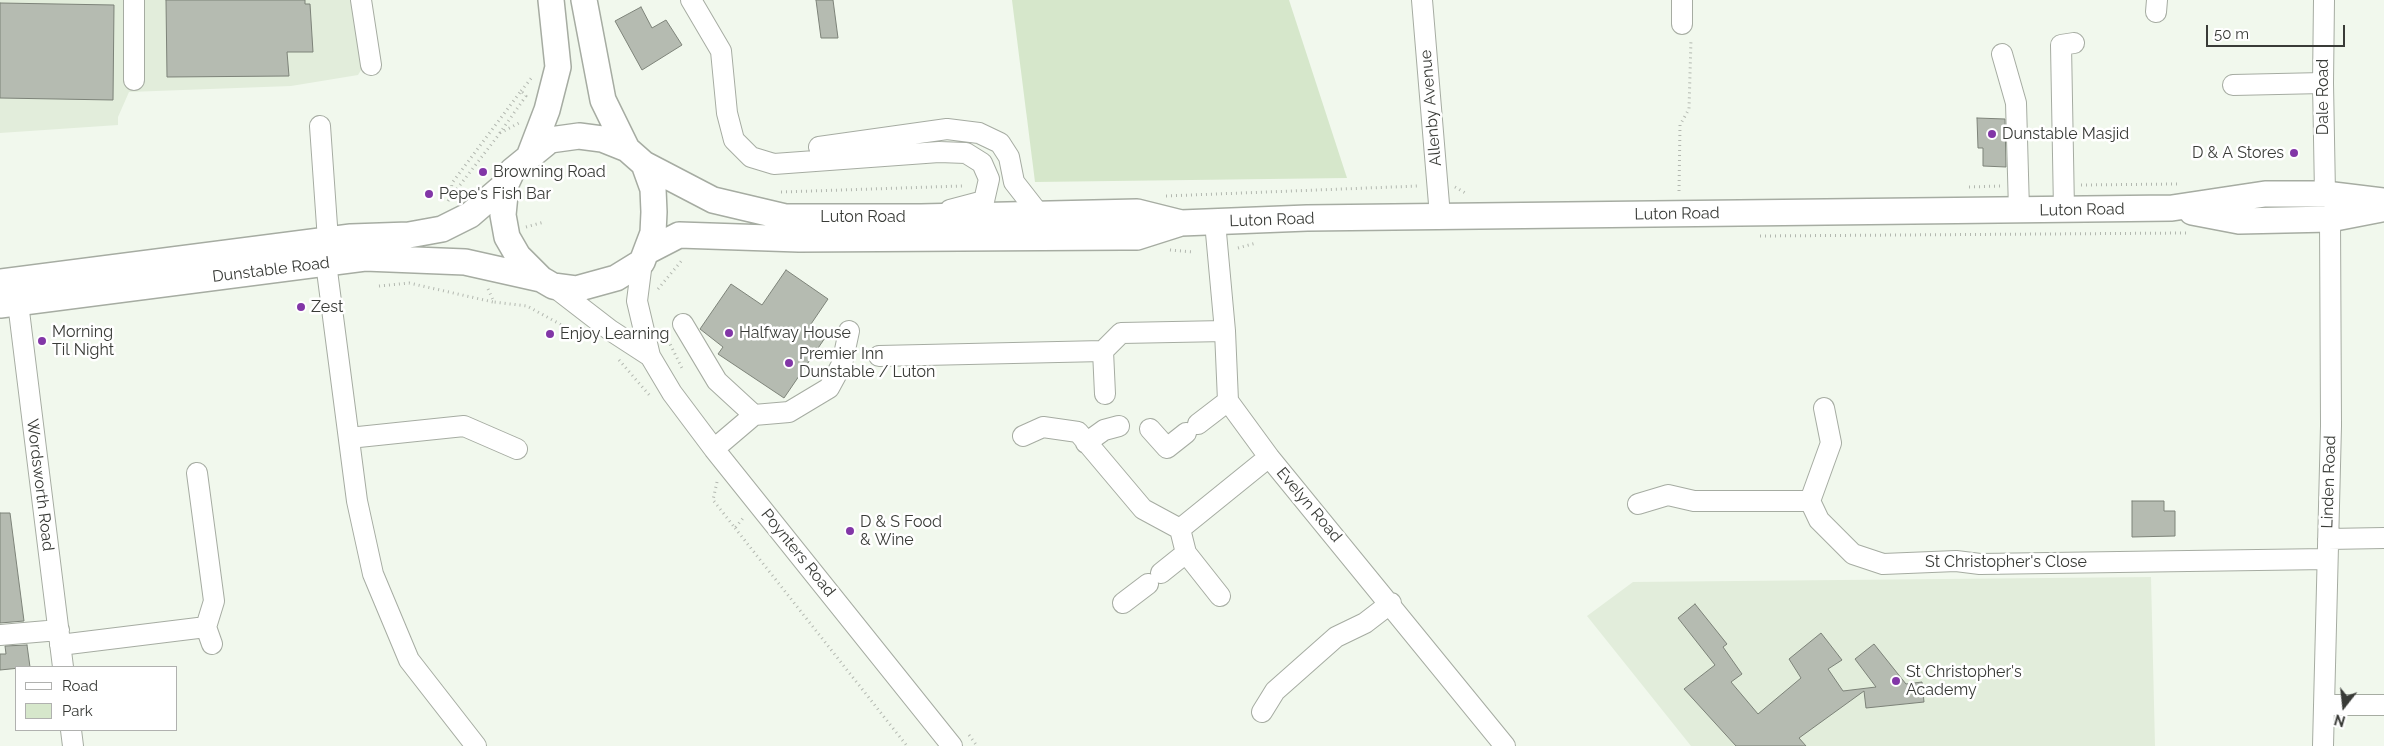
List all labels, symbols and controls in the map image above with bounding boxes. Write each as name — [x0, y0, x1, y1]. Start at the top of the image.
scale bar — [2209, 15, 2348, 47]
text: 50 m — [2214, 25, 2249, 43]
street label: Allenby Avenue — [1416, 49, 1446, 167]
street label: Dale Road — [2313, 59, 2333, 135]
place label: Dunstable Masjid — [2002, 124, 2129, 144]
marker: Dunstable Masjid — [1986, 128, 1998, 140]
place label: D & A Stores — [2192, 143, 2284, 163]
marker: D & A Stores — [2288, 147, 2300, 159]
place label: Browning Road — [493, 162, 606, 182]
marker: Browning Road — [477, 166, 489, 178]
place label: Pepe's Fish Bar — [439, 184, 551, 204]
marker: Pepe's Fish Bar — [423, 188, 435, 200]
street label: Luton Road — [2039, 200, 2125, 220]
street label: Luton Road — [1634, 204, 1720, 224]
street label: Luton Road — [820, 207, 906, 227]
street label: Luton Road — [1229, 209, 1315, 231]
street label: Dunstable Road — [211, 253, 331, 287]
place label: Zest — [311, 297, 343, 317]
marker: Zest — [295, 301, 307, 313]
place label: Morning Til Night — [52, 322, 114, 360]
place label: Halfway House — [739, 323, 851, 343]
place label: Enjoy Learning — [560, 324, 669, 344]
marker: Halfway House — [723, 327, 735, 339]
marker: Enjoy Learning — [544, 328, 556, 340]
marker: Morning Til Night — [36, 335, 48, 347]
place label: Premier Inn Dunstable / Luton — [799, 344, 935, 382]
marker: Premier Inn Dunstable / Luton — [783, 357, 795, 369]
street label: Wordsworth Road — [22, 418, 58, 552]
street label: Linden Road — [2318, 435, 2340, 529]
street label: Evelyn Road — [1272, 464, 1346, 546]
street label: Poynters Road — [757, 505, 839, 601]
place label: D & S Food & Wine — [860, 512, 942, 550]
marker: D & S Food & Wine — [844, 525, 856, 537]
street label: St Christopher's Close — [1925, 552, 2087, 572]
place label: St Christopher's Academy — [1906, 662, 2022, 700]
legend — [15, 666, 178, 731]
marker: St Christopher's Academy — [1890, 675, 1902, 687]
text: Road — [62, 677, 98, 695]
north arrow — [2319, 681, 2369, 731]
text: Park — [62, 702, 93, 720]
text: N — [2333, 711, 2347, 730]

